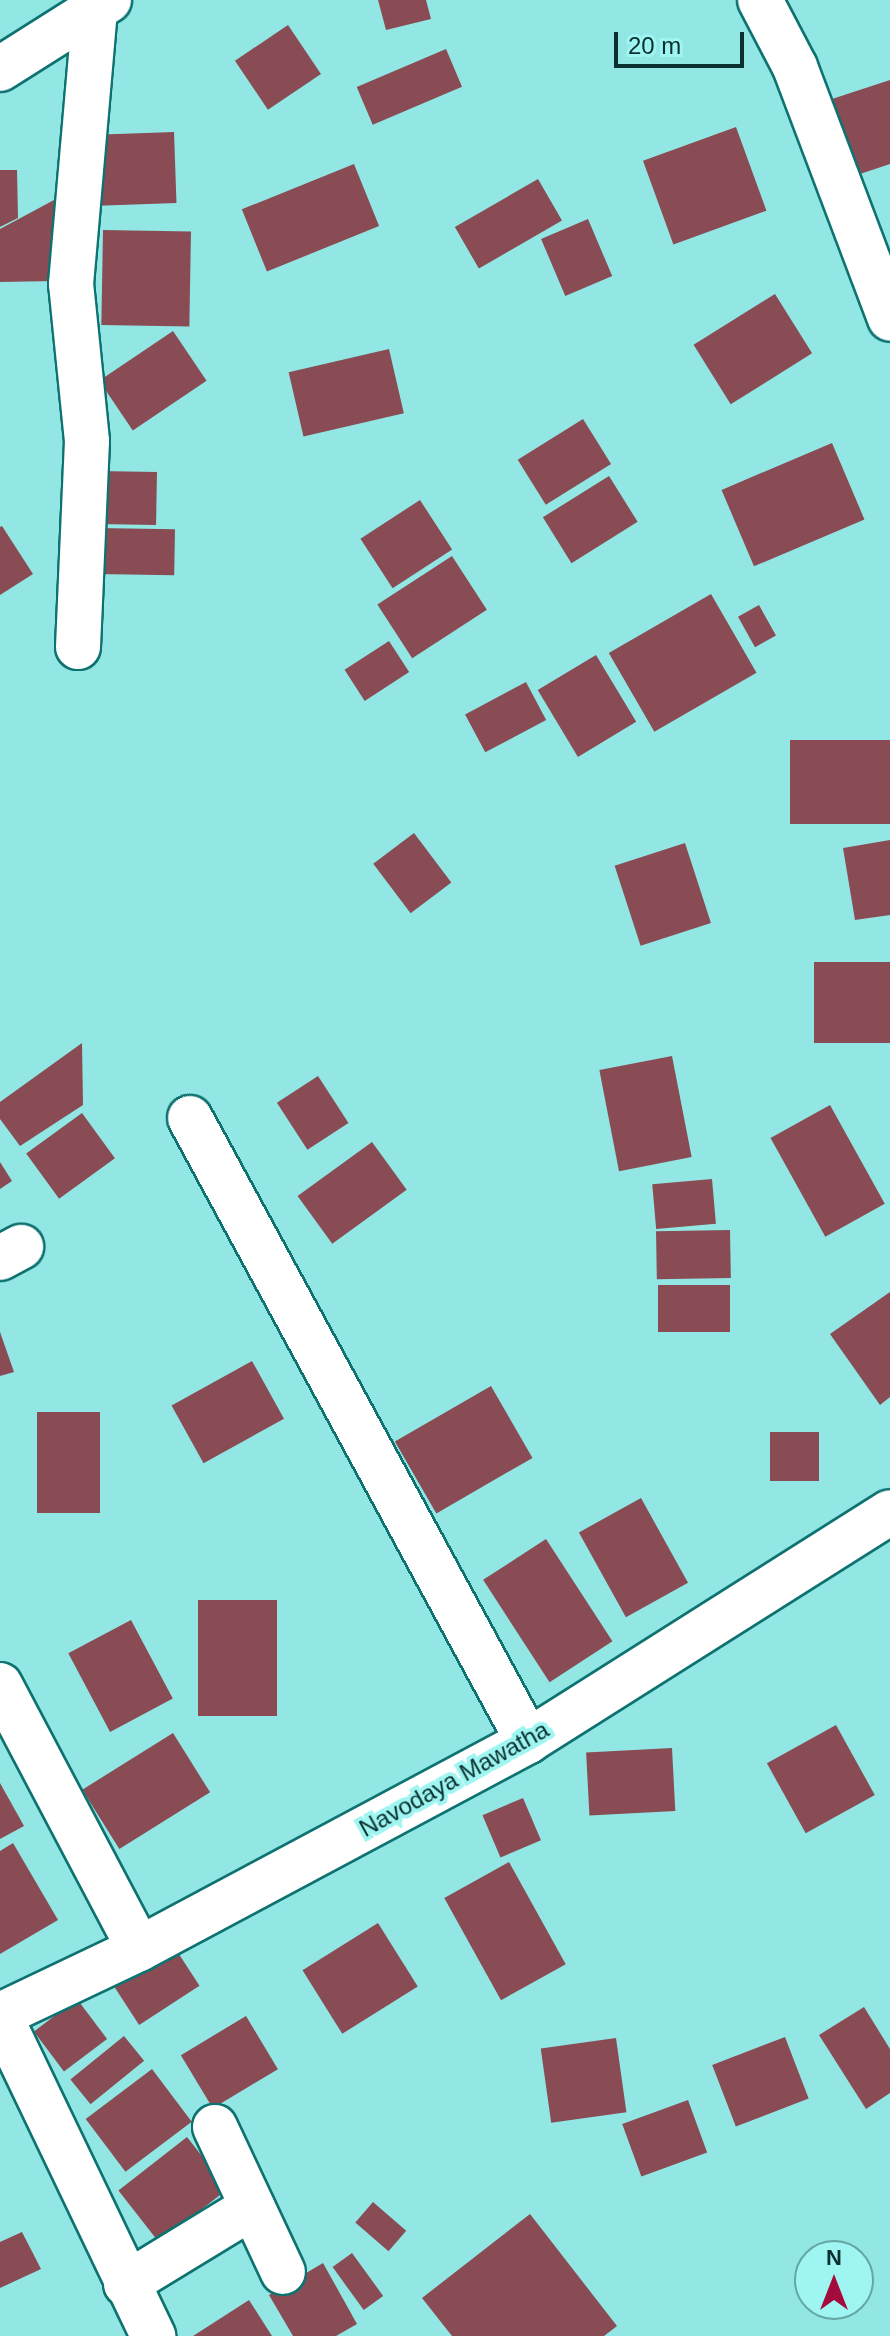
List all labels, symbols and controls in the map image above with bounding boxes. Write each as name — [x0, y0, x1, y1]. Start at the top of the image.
scale bar — [618, 16, 748, 66]
text: 20 m — [628, 32, 681, 59]
street label: Navodaya Mawatha — [354, 1715, 554, 1843]
north arrow — [794, 2240, 874, 2320]
text: N — [826, 2245, 842, 2270]

